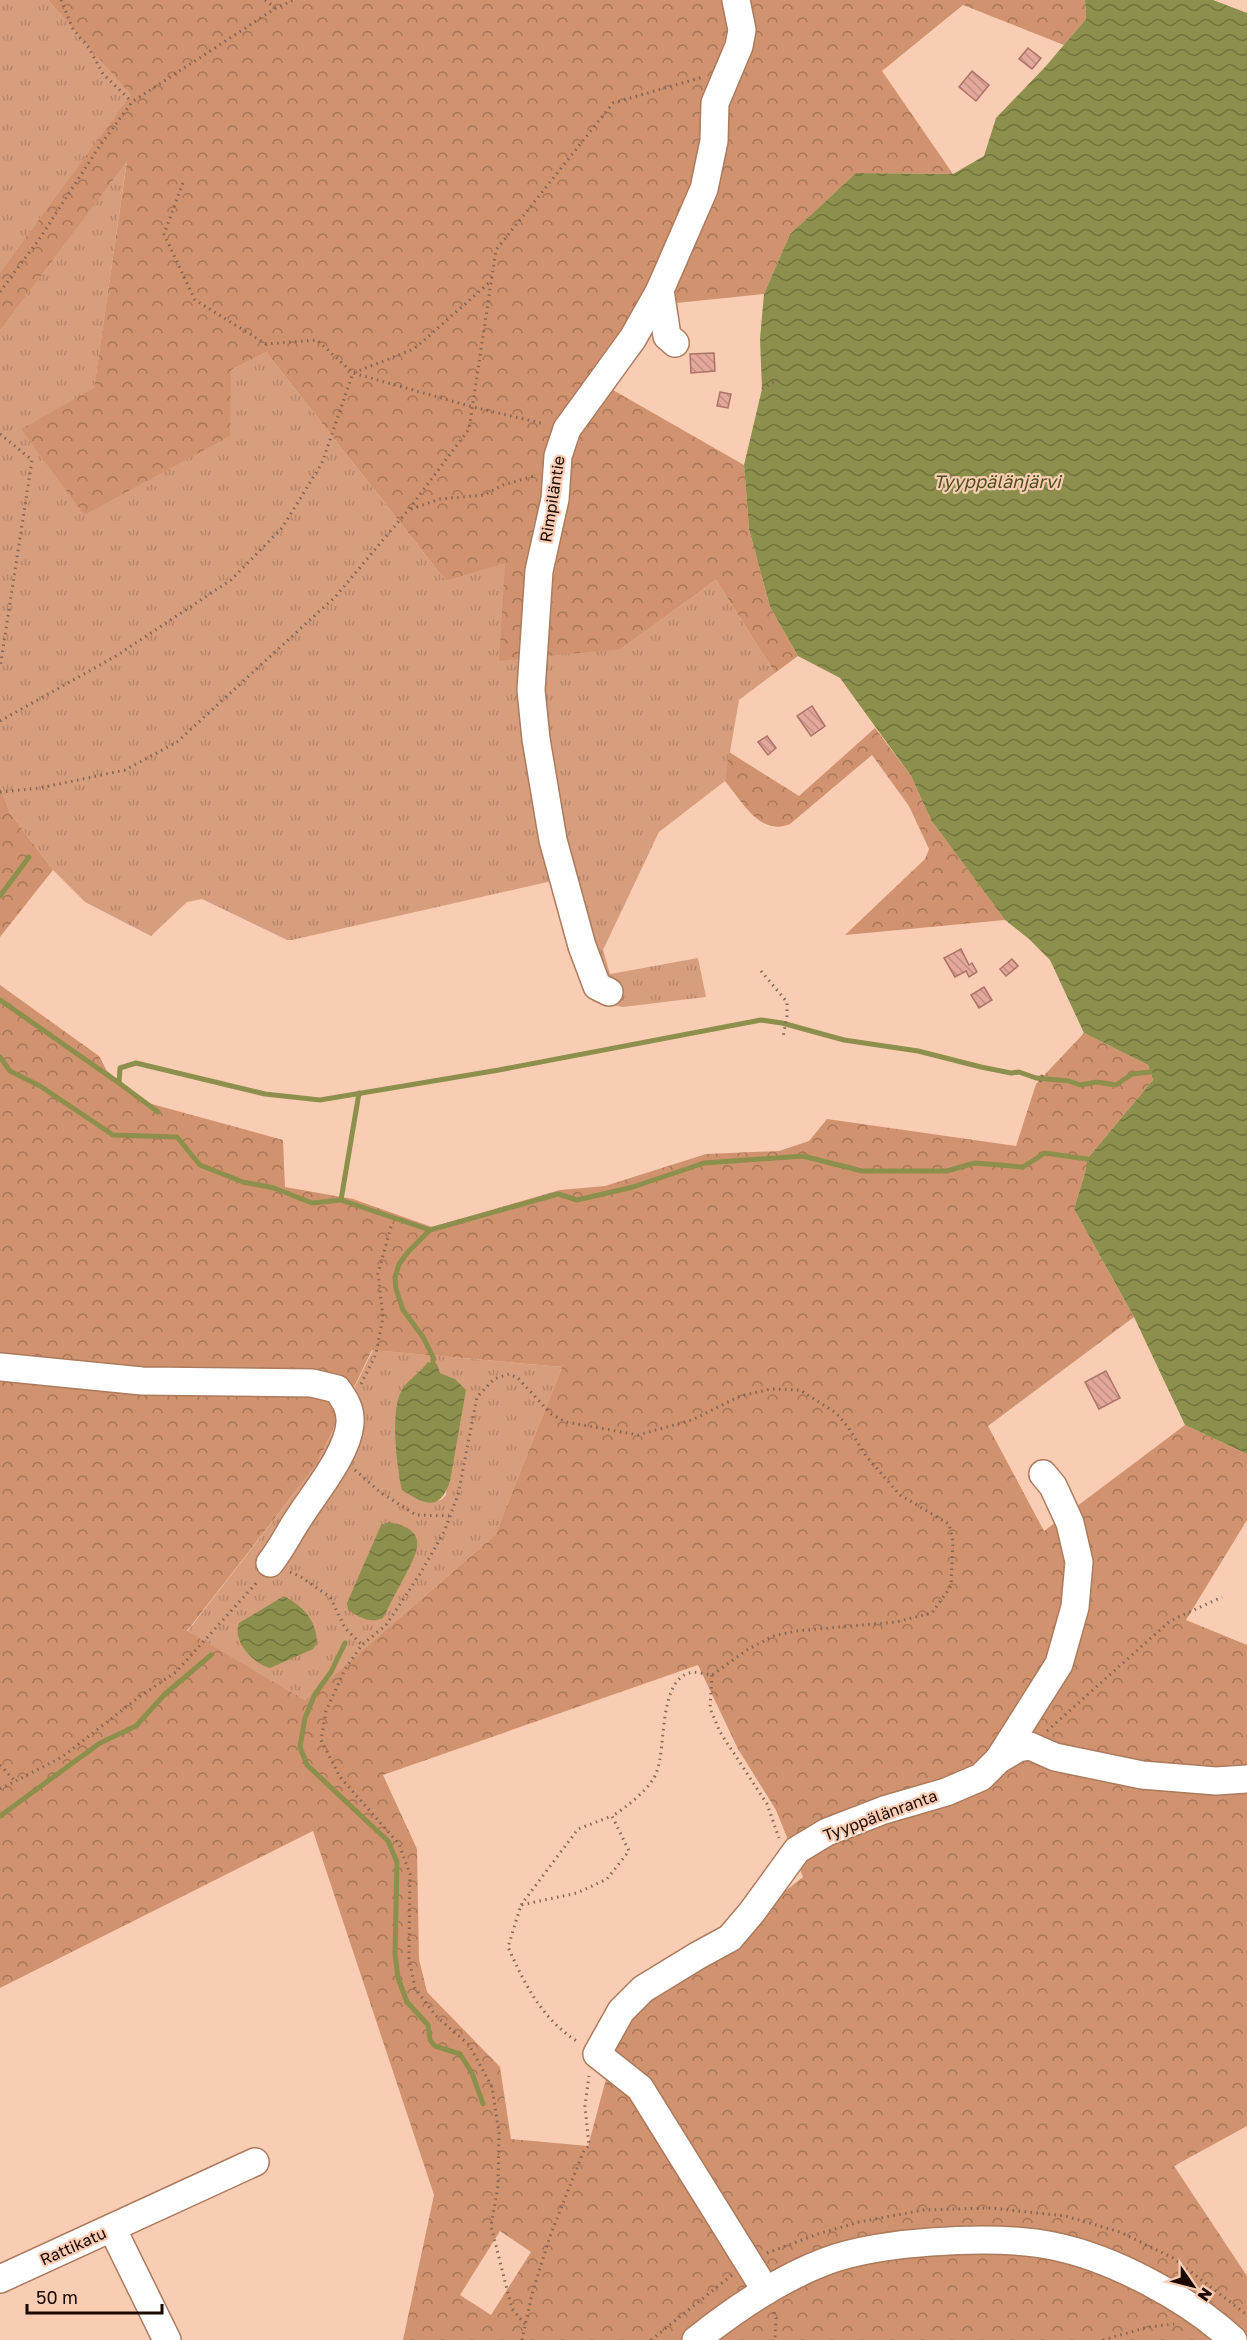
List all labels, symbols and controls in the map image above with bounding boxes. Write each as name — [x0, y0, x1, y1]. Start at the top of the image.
street label: Rimpiläntie — [535, 454, 569, 544]
water label: Tyyppälänjärvi — [933, 470, 1063, 492]
street label: Tyyppälänranta — [820, 1785, 940, 1845]
street label: Rattikatu — [37, 2223, 109, 2269]
north arrow — [1163, 2256, 1223, 2316]
scale bar — [27, 2277, 162, 2315]
text: N — [1194, 2284, 1217, 2305]
text: 50 m — [36, 2286, 78, 2308]

